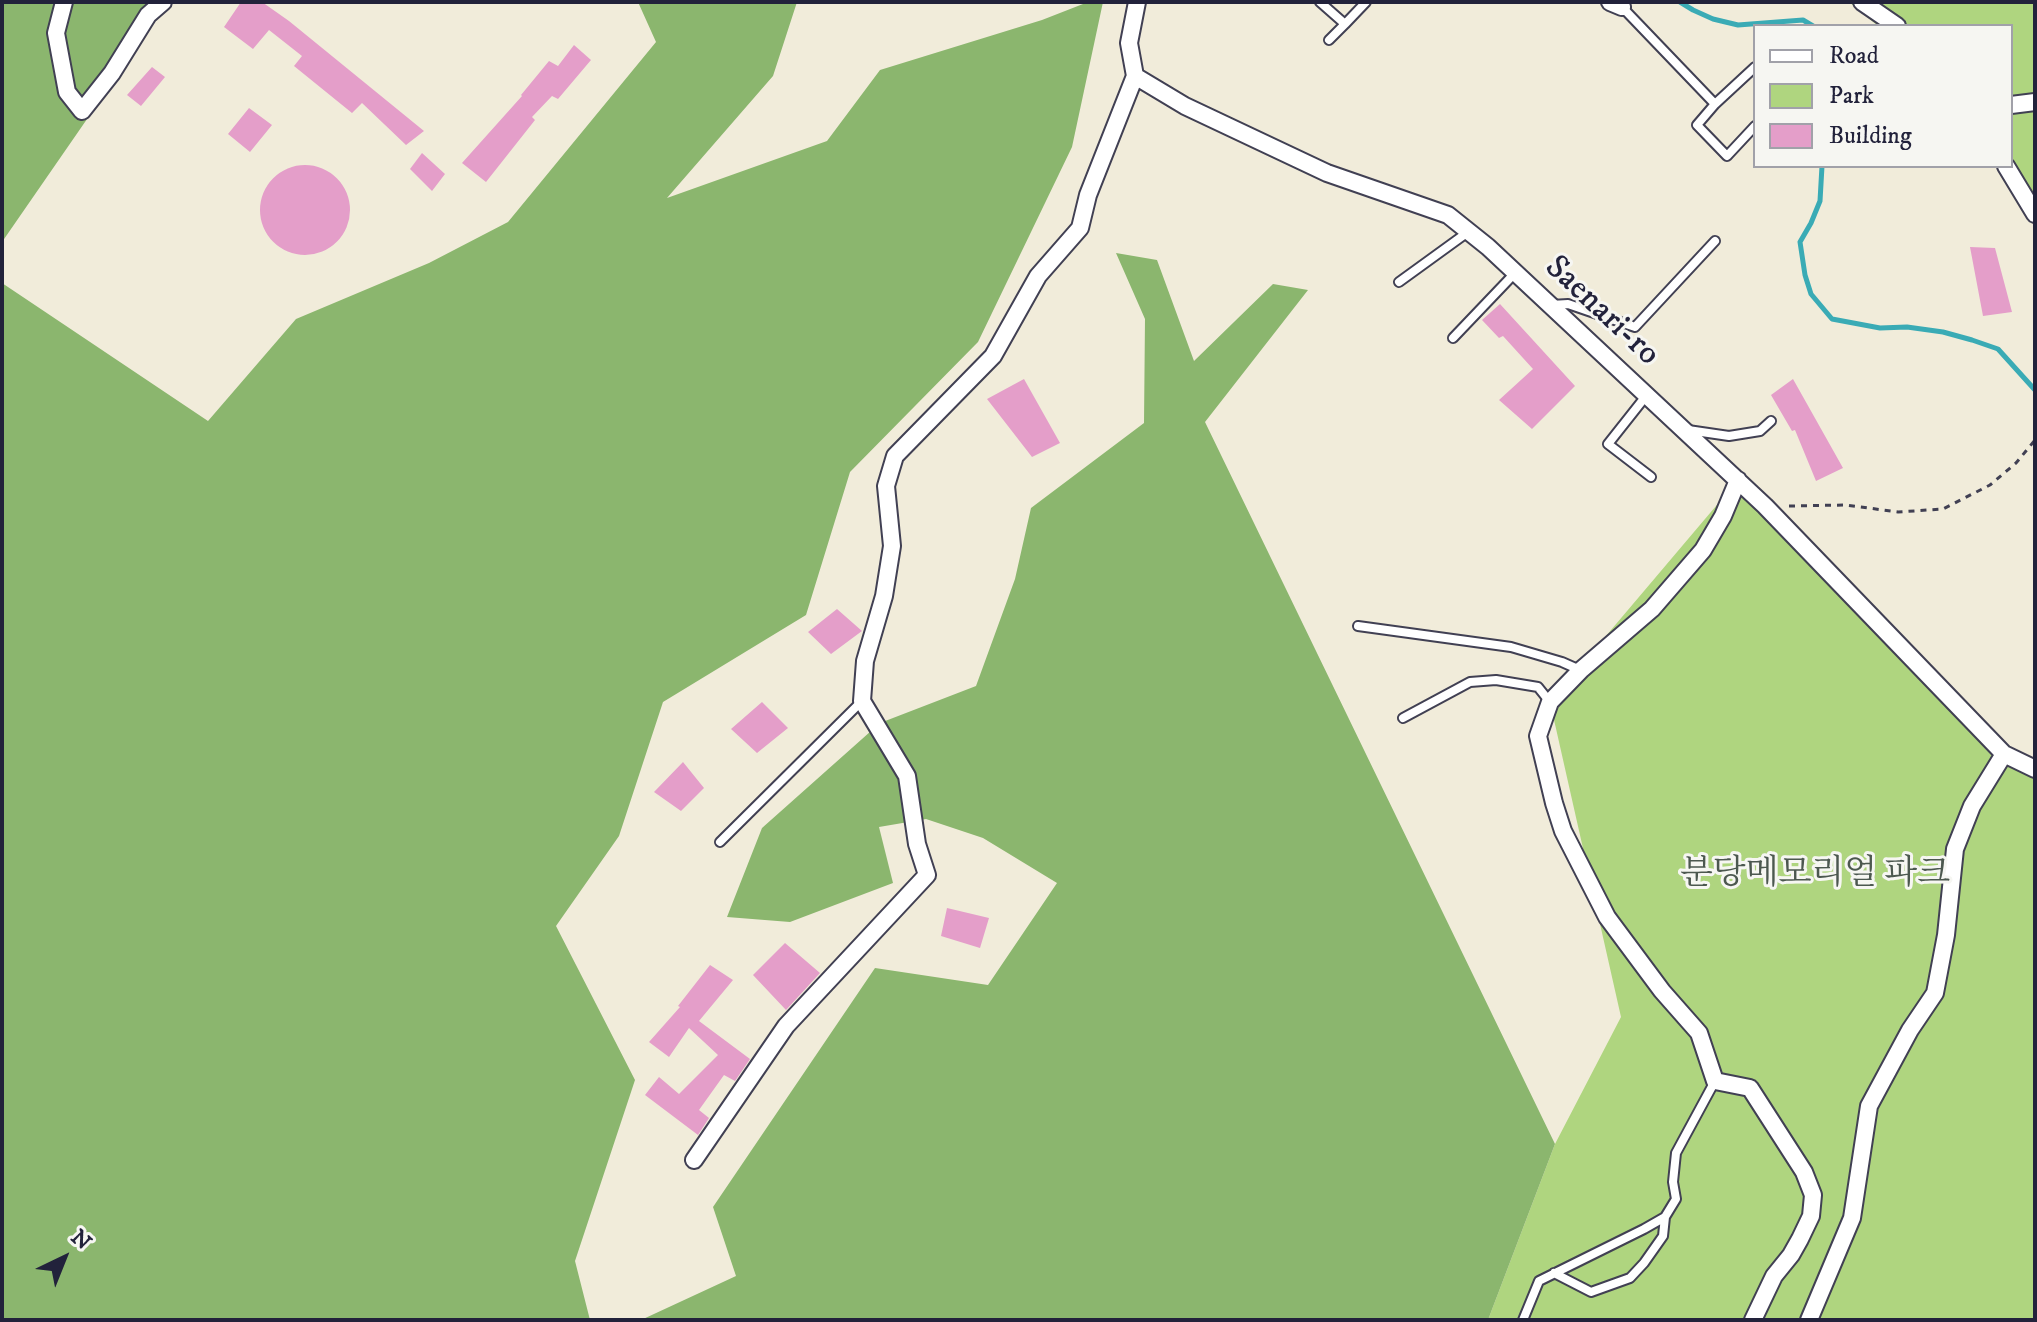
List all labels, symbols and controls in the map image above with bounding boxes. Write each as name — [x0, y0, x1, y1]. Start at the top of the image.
legend — [1753, 24, 2013, 168]
text: Road — [1829, 41, 1879, 71]
text: Park — [1829, 81, 1874, 111]
text: Building — [1829, 121, 1912, 151]
street label: Saenari-ro — [1535, 248, 1667, 376]
park label: 분당메모리얼 파크 — [1680, 856, 1950, 896]
north arrow — [24, 1218, 104, 1298]
text: N — [65, 1224, 97, 1256]

